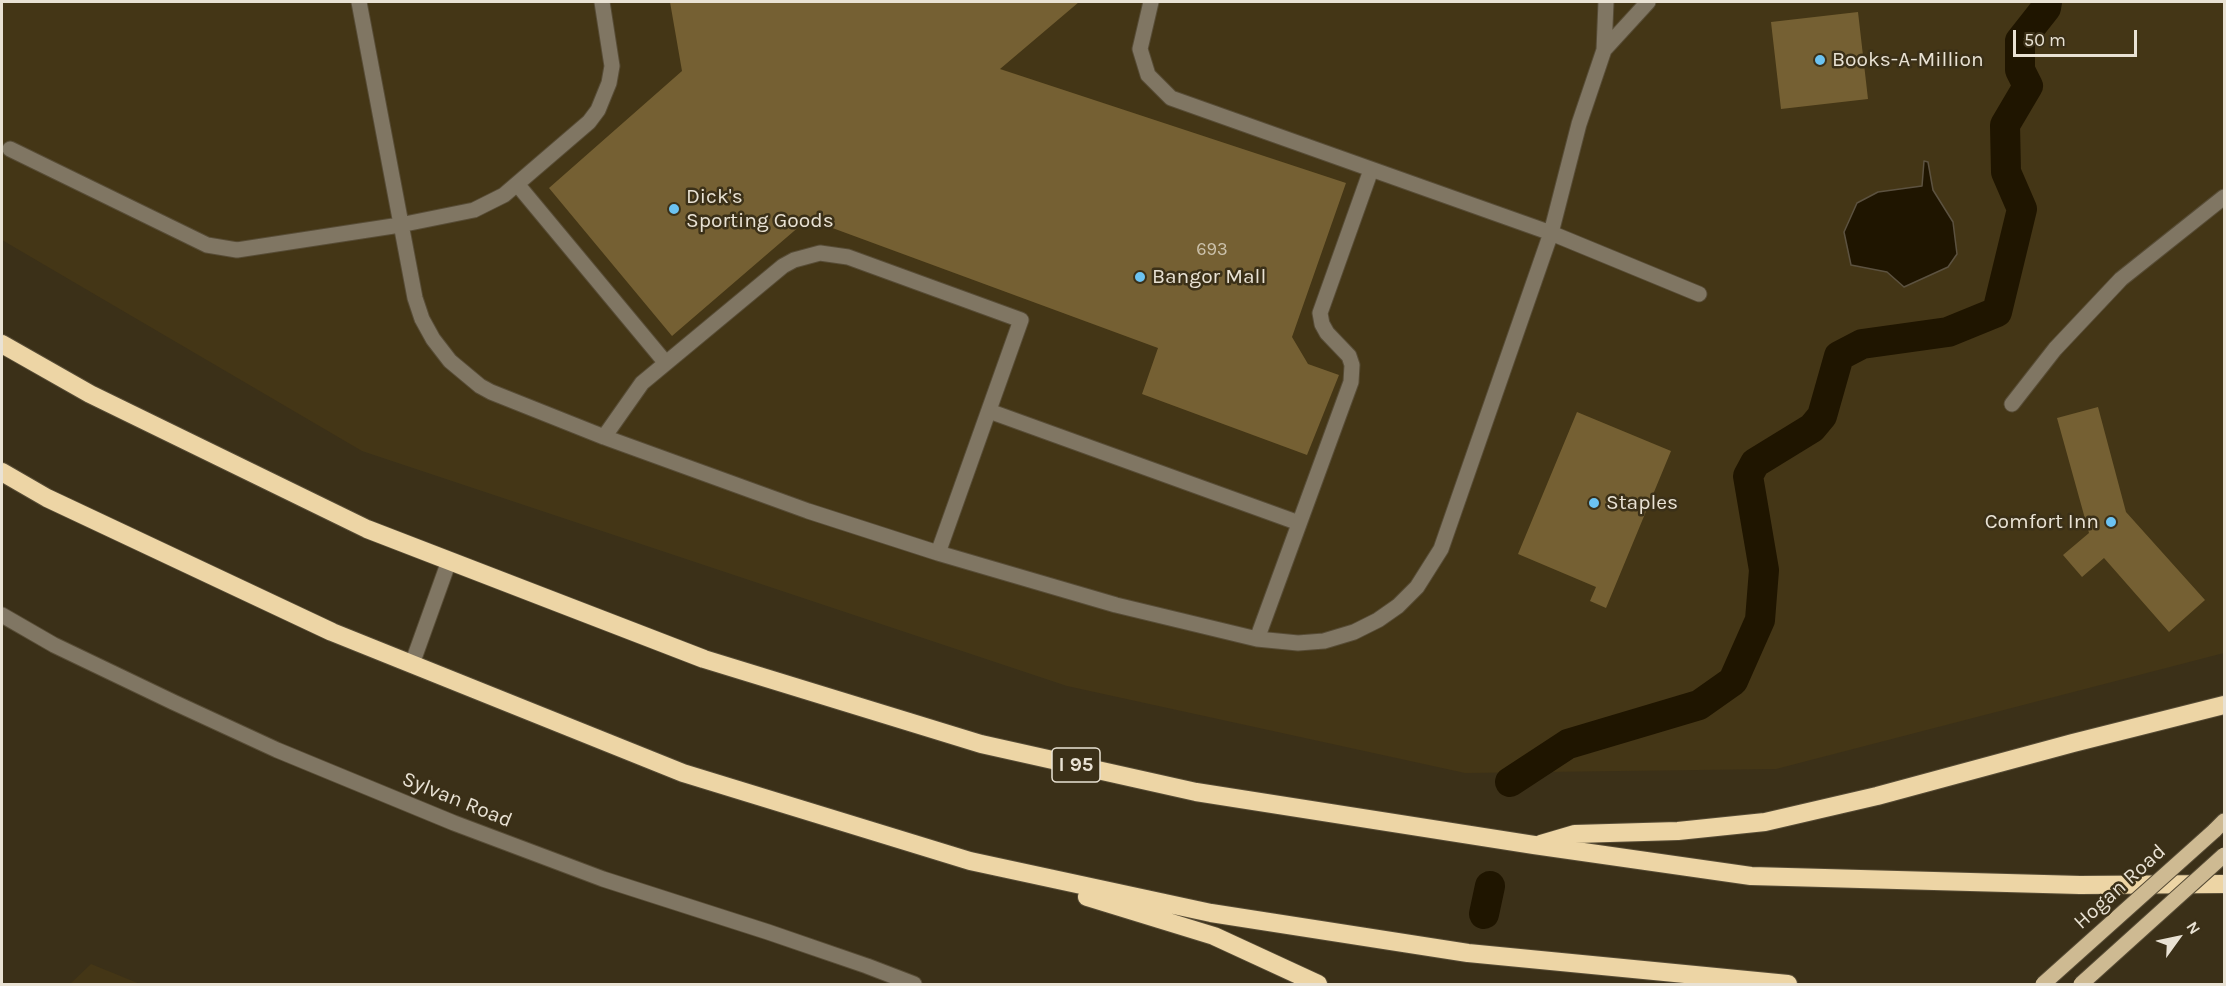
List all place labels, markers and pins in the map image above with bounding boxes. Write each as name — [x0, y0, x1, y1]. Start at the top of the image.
place label: Books-A-Million — [1832, 47, 1984, 73]
marker: Books-A-Million — [1813, 53, 1827, 67]
place label: Dick's Sporting Goods — [686, 184, 834, 234]
marker: Dick's Sporting Goods — [667, 202, 681, 216]
place label: Bangor Mall — [1152, 264, 1266, 290]
marker: Bangor Mall — [1133, 270, 1147, 284]
place label: Staples — [1606, 490, 1678, 516]
marker: Staples — [1587, 496, 1601, 510]
place label: Comfort Inn — [1985, 509, 2099, 535]
marker: Comfort Inn — [2104, 515, 2118, 529]

